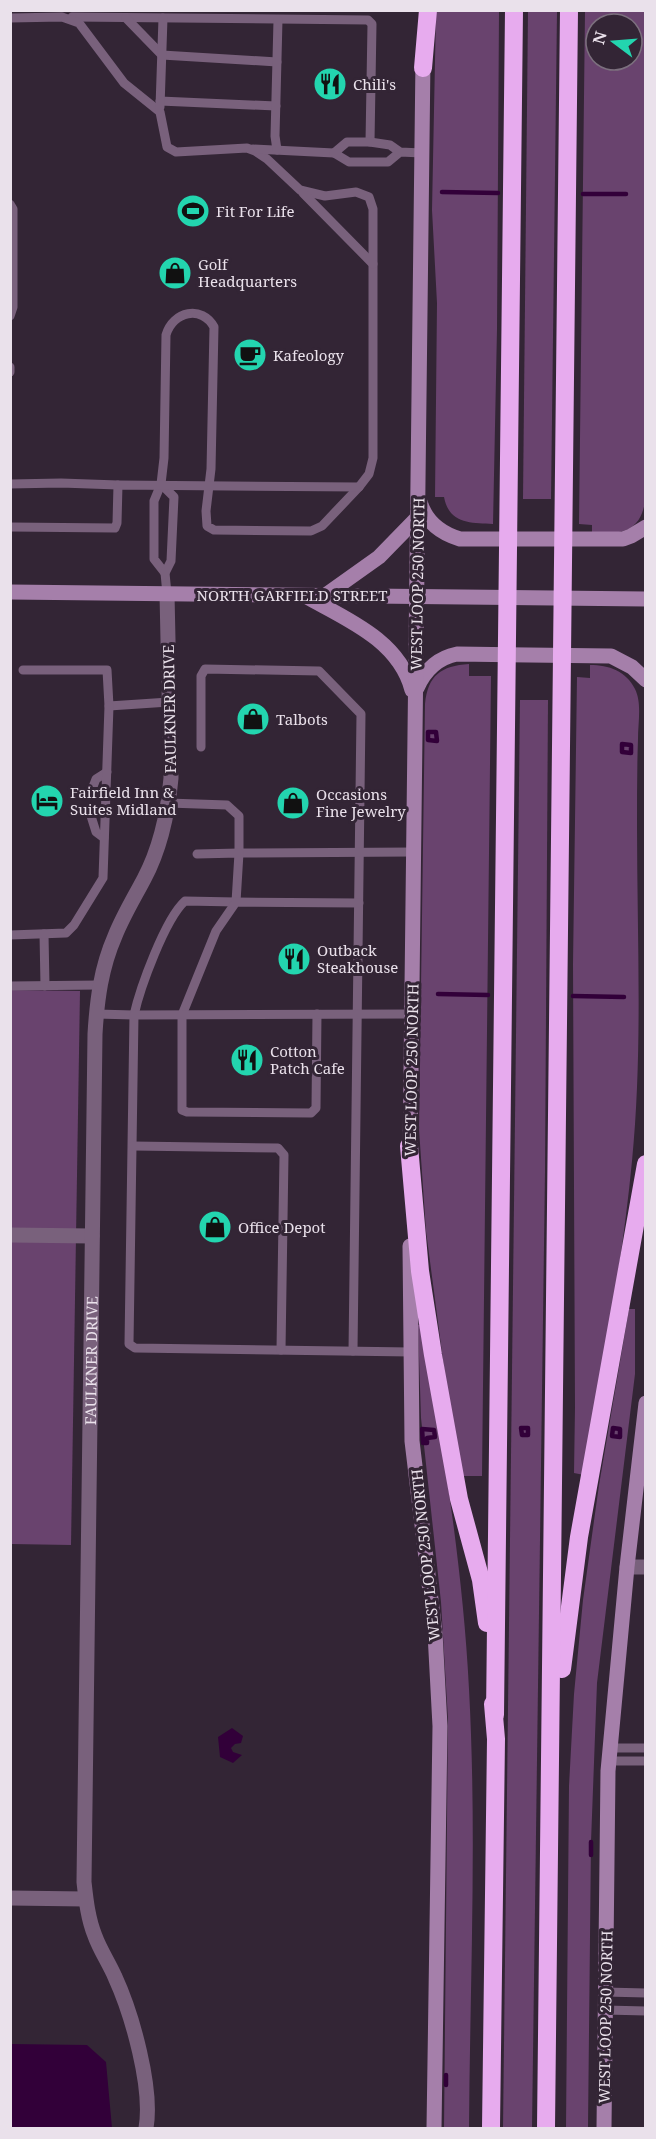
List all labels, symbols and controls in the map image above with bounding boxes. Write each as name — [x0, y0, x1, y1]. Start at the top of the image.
north arrow — [584, 12, 644, 72]
text: N — [587, 28, 612, 47]
restaurant icon: Chili's — [312, 66, 348, 102]
place label: Chili's — [353, 74, 396, 94]
sports icon: Fit For Life — [175, 193, 211, 229]
place label: Fit For Life — [216, 201, 294, 221]
place label: Golf Headquarters — [198, 254, 297, 291]
shop icon: Golf Headquarters — [157, 255, 193, 291]
cafe icon: Kafeology — [232, 337, 268, 373]
place label: Kafeology — [273, 345, 345, 365]
street label: WEST LOOP 250 NORTH — [405, 497, 429, 671]
street label: NORTH GARFIELD STREET — [197, 585, 387, 605]
street label: FAULKNER DRIVE — [158, 644, 180, 774]
shop icon: Talbots — [235, 701, 271, 737]
place label: Talbots — [276, 709, 328, 729]
place label: Fairfield Inn & Suites Midland — [70, 782, 177, 819]
hotel icon: Fairfield Inn & Suites Midland — [29, 783, 65, 819]
place label: Occasions Fine Jewelry — [316, 784, 406, 821]
shop icon: Occasions Fine Jewelry — [275, 785, 311, 821]
place label: Outback Steakhouse — [317, 940, 398, 977]
restaurant icon: Outback Steakhouse — [276, 941, 312, 977]
street label: WEST LOOP 250 NORTH — [399, 983, 423, 1157]
place label: Cotton Patch Cafe — [270, 1041, 345, 1078]
restaurant icon: Cotton Patch Cafe — [229, 1042, 265, 1078]
shop icon: Office Depot — [197, 1209, 233, 1245]
place label: Office Depot — [238, 1217, 326, 1237]
street label: FAULKNER DRIVE — [80, 1296, 102, 1425]
street label: WEST LOOP 250 NORTH — [406, 1468, 444, 1642]
street label: WEST LOOP 250 NORTH — [593, 1930, 617, 2104]

